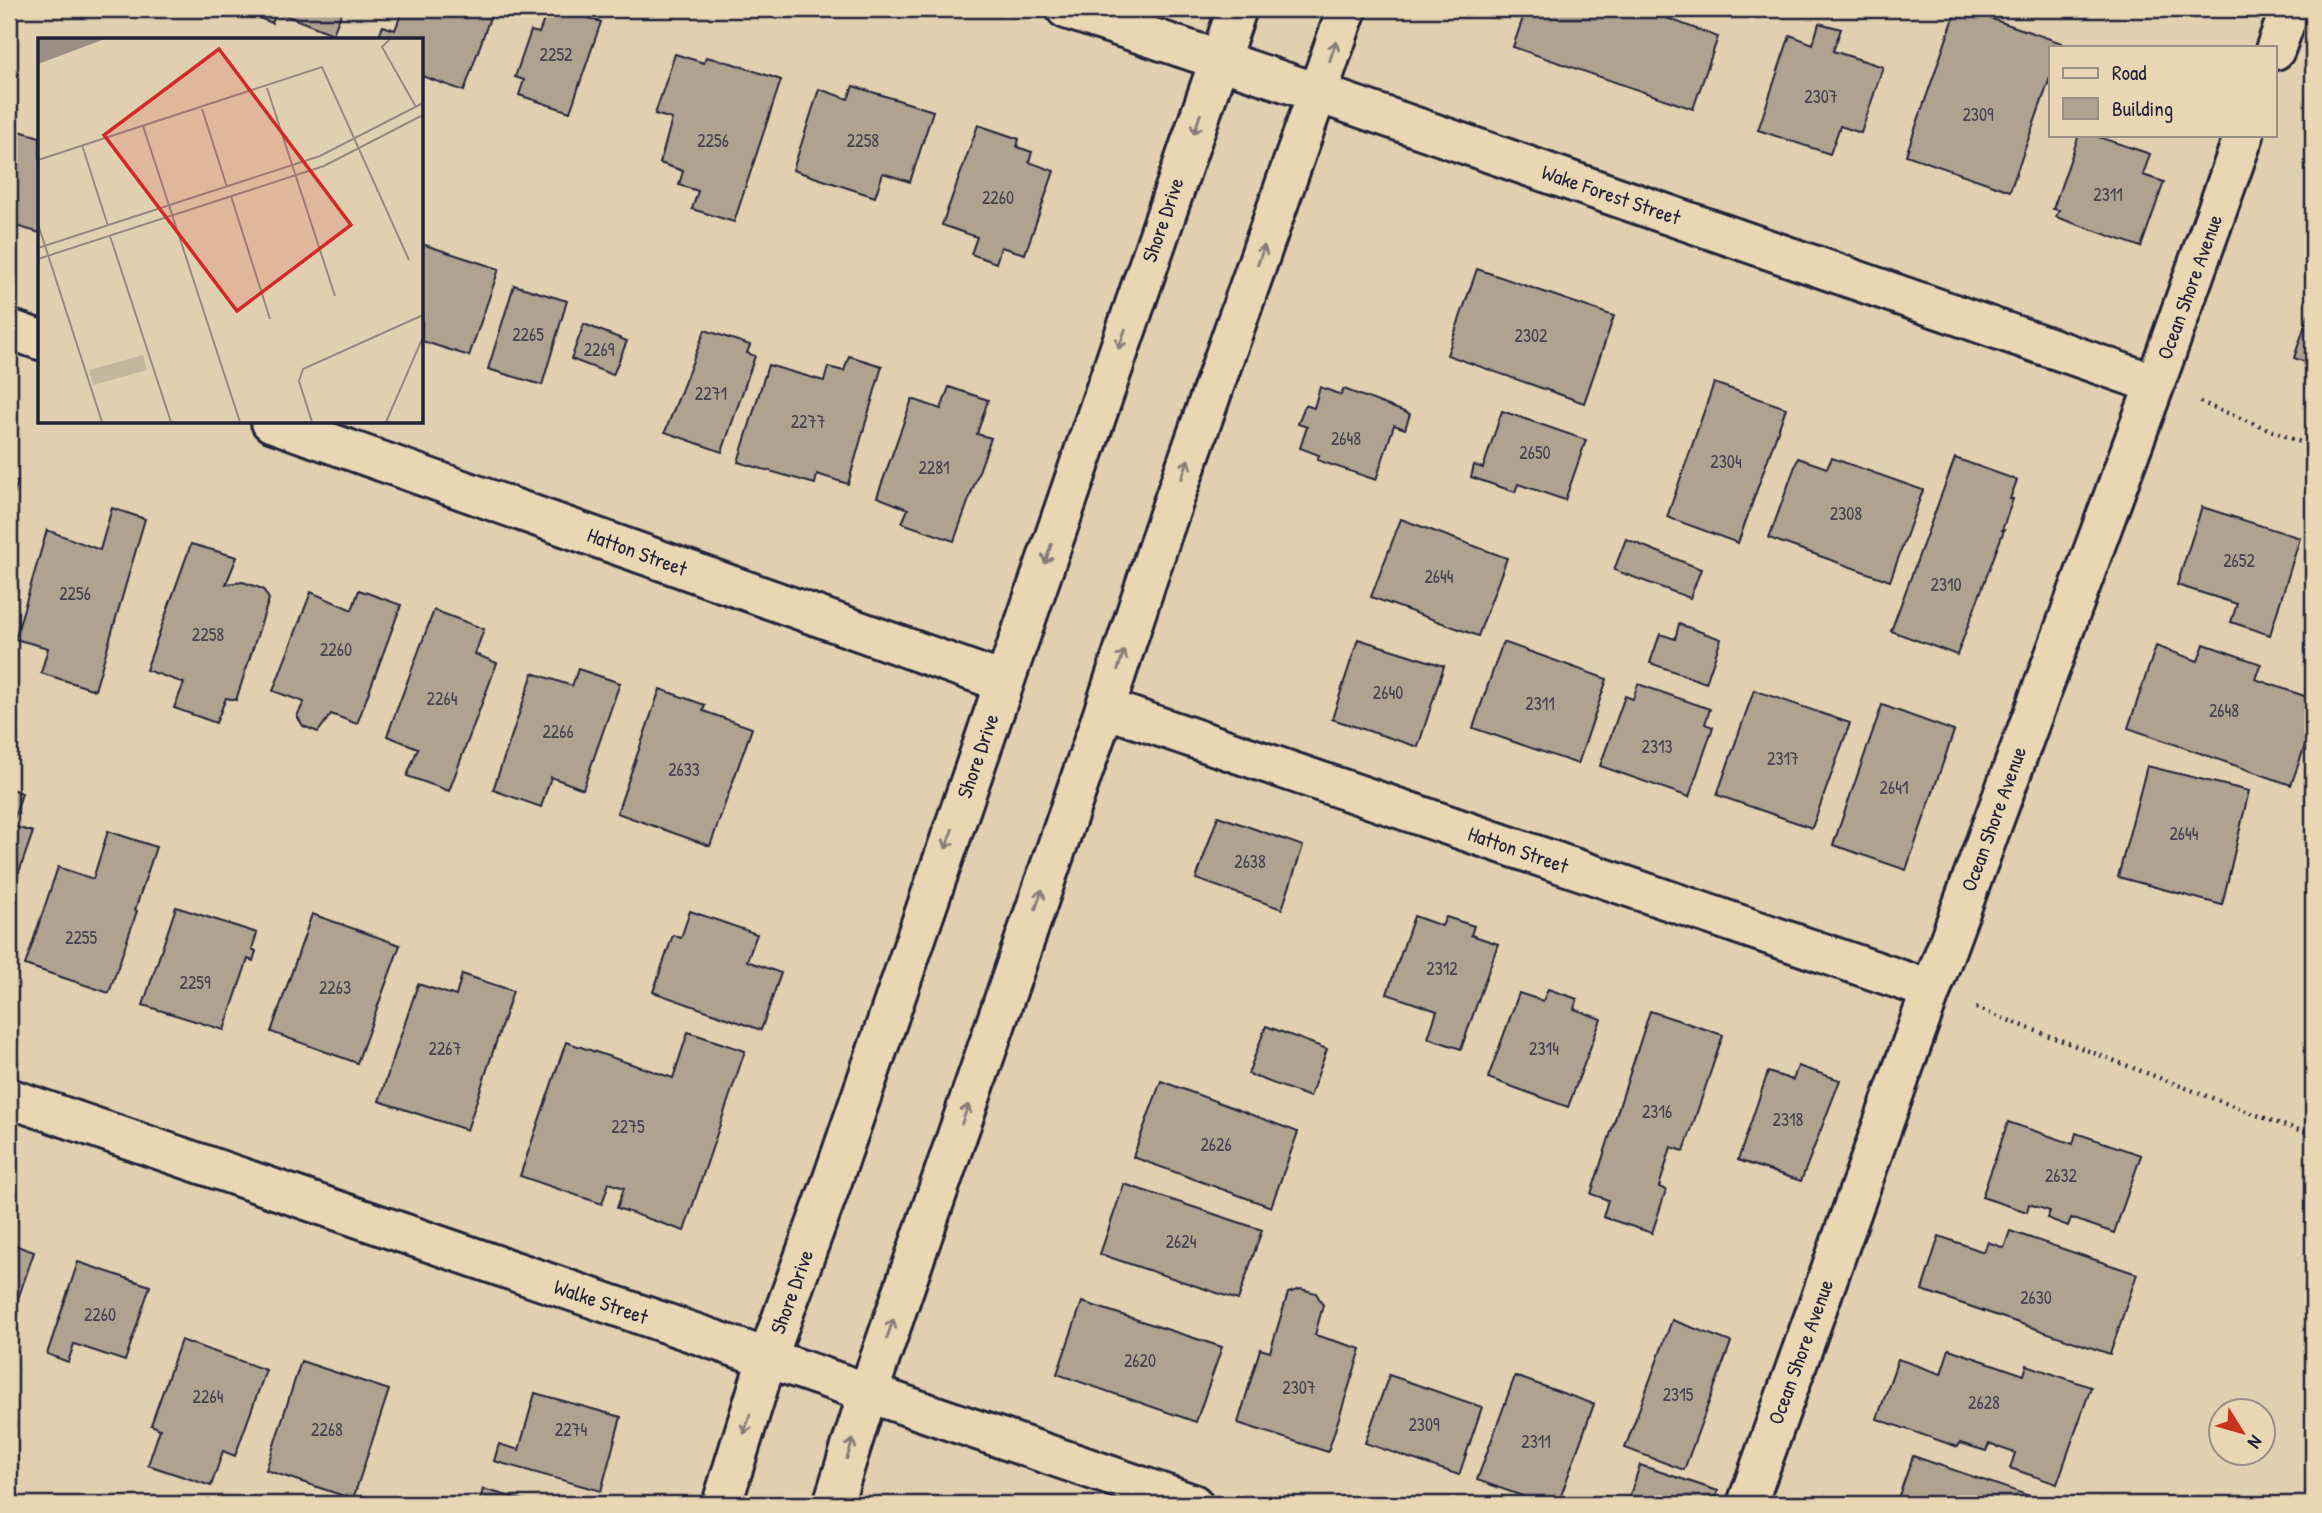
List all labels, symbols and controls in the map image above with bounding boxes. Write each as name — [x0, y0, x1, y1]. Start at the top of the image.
inset map — [38, 38, 424, 424]
one-way arrow — [1328, 40, 1340, 62]
house number: 2252 — [540, 42, 573, 67]
legend — [2049, 46, 2276, 136]
text: Road — [2112, 58, 2146, 87]
house number: 2307 — [1804, 84, 1838, 109]
text: Building — [2112, 94, 2173, 123]
house number: 2309 — [1962, 102, 1994, 127]
one-way arrow — [1190, 113, 1202, 135]
house number: 2256 — [697, 128, 729, 153]
house number: 2258 — [847, 128, 879, 153]
street label: Wake Forest Street — [1538, 157, 1685, 232]
street label: Shore Drive — [1135, 174, 1191, 266]
house number: 2311 — [2093, 182, 2123, 207]
house number: 2260 — [982, 185, 1014, 210]
street label: Ocean Shore Avenue — [2150, 210, 2229, 363]
one-way arrow — [1255, 244, 1268, 266]
house number: 2265 — [512, 322, 544, 347]
house number: 2302 — [1515, 323, 1548, 348]
one-way arrow — [1115, 328, 1127, 350]
house number: 2269 — [584, 337, 615, 362]
house number: 2271 — [695, 381, 727, 406]
house number: 2277 — [791, 409, 825, 434]
house number: 2648 — [1331, 426, 1361, 451]
house number: 2650 — [1519, 440, 1551, 465]
house number: 2304 — [1710, 449, 1742, 474]
house number: 2281 — [918, 455, 950, 480]
one-way arrow — [1180, 459, 1192, 481]
house number: 2308 — [1830, 501, 1862, 526]
street label: Hatton Street — [583, 520, 692, 583]
one-way arrow — [1041, 543, 1054, 565]
house number: 2652 — [2223, 548, 2255, 573]
house number: 2644 — [1424, 564, 1454, 589]
house number: 2310 — [1930, 572, 1962, 597]
house number: 2256 — [59, 581, 91, 606]
house number: 2258 — [192, 622, 224, 647]
house number: 2260 — [320, 637, 352, 662]
one-way arrow — [1116, 650, 1128, 672]
house number: 2640 — [1373, 680, 1403, 705]
house number: 2264 — [427, 686, 458, 711]
house number: 2311 — [1525, 691, 1555, 716]
house number: 2648 — [2209, 698, 2239, 723]
street label: Shore Drive — [950, 710, 1006, 802]
house number: 2266 — [542, 719, 574, 744]
house number: 2313 — [1641, 734, 1673, 759]
street label: Ocean Shore Avenue — [1954, 742, 2033, 895]
house number: 2317 — [1767, 746, 1799, 771]
house number: 2633 — [668, 757, 700, 782]
house number: 2641 — [1880, 775, 1908, 800]
street label: Hatton Street — [1464, 819, 1573, 880]
house number: 2644 — [2169, 821, 2199, 846]
one-way arrow — [942, 827, 954, 849]
house number: 2638 — [1234, 849, 1266, 874]
one-way arrow — [1034, 888, 1046, 910]
house number: 2255 — [65, 925, 97, 950]
house number: 2312 — [1426, 956, 1458, 981]
house number: 2259 — [179, 970, 211, 995]
house number: 2263 — [319, 975, 351, 1000]
house number: 2267 — [429, 1036, 462, 1061]
house number: 2314 — [1529, 1036, 1559, 1061]
house number: 2316 — [1642, 1099, 1672, 1124]
one-way arrow — [960, 1103, 972, 1125]
house number: 2318 — [1773, 1107, 1804, 1132]
house number: 2275 — [611, 1114, 645, 1139]
house number: 2626 — [1200, 1132, 1232, 1157]
house number: 2632 — [2045, 1163, 2078, 1188]
house number: 2624 — [1166, 1229, 1197, 1254]
street label: Shore Drive — [763, 1246, 820, 1338]
street label: Walke Street — [550, 1272, 653, 1331]
street label: Ocean Shore Avenue — [1761, 1275, 1840, 1428]
house number: 2630 — [2020, 1285, 2052, 1310]
house number: 2260 — [84, 1302, 116, 1327]
one-way arrow — [885, 1318, 897, 1340]
house number: 2620 — [1124, 1348, 1156, 1373]
house number: 2307 — [1282, 1375, 1316, 1400]
house number: 2315 — [1663, 1382, 1694, 1407]
house number: 2264 — [193, 1384, 224, 1409]
house number: 2628 — [1968, 1390, 2000, 1415]
north arrow — [2206, 1398, 2276, 1468]
house number: 2309 — [1408, 1412, 1440, 1437]
one-way arrow — [740, 1413, 753, 1435]
house number: 2268 — [311, 1417, 343, 1442]
house number: 2274 — [555, 1417, 588, 1442]
house number: 2311 — [1521, 1429, 1551, 1454]
text: N — [2242, 1430, 2269, 1454]
one-way arrow — [845, 1438, 858, 1460]

